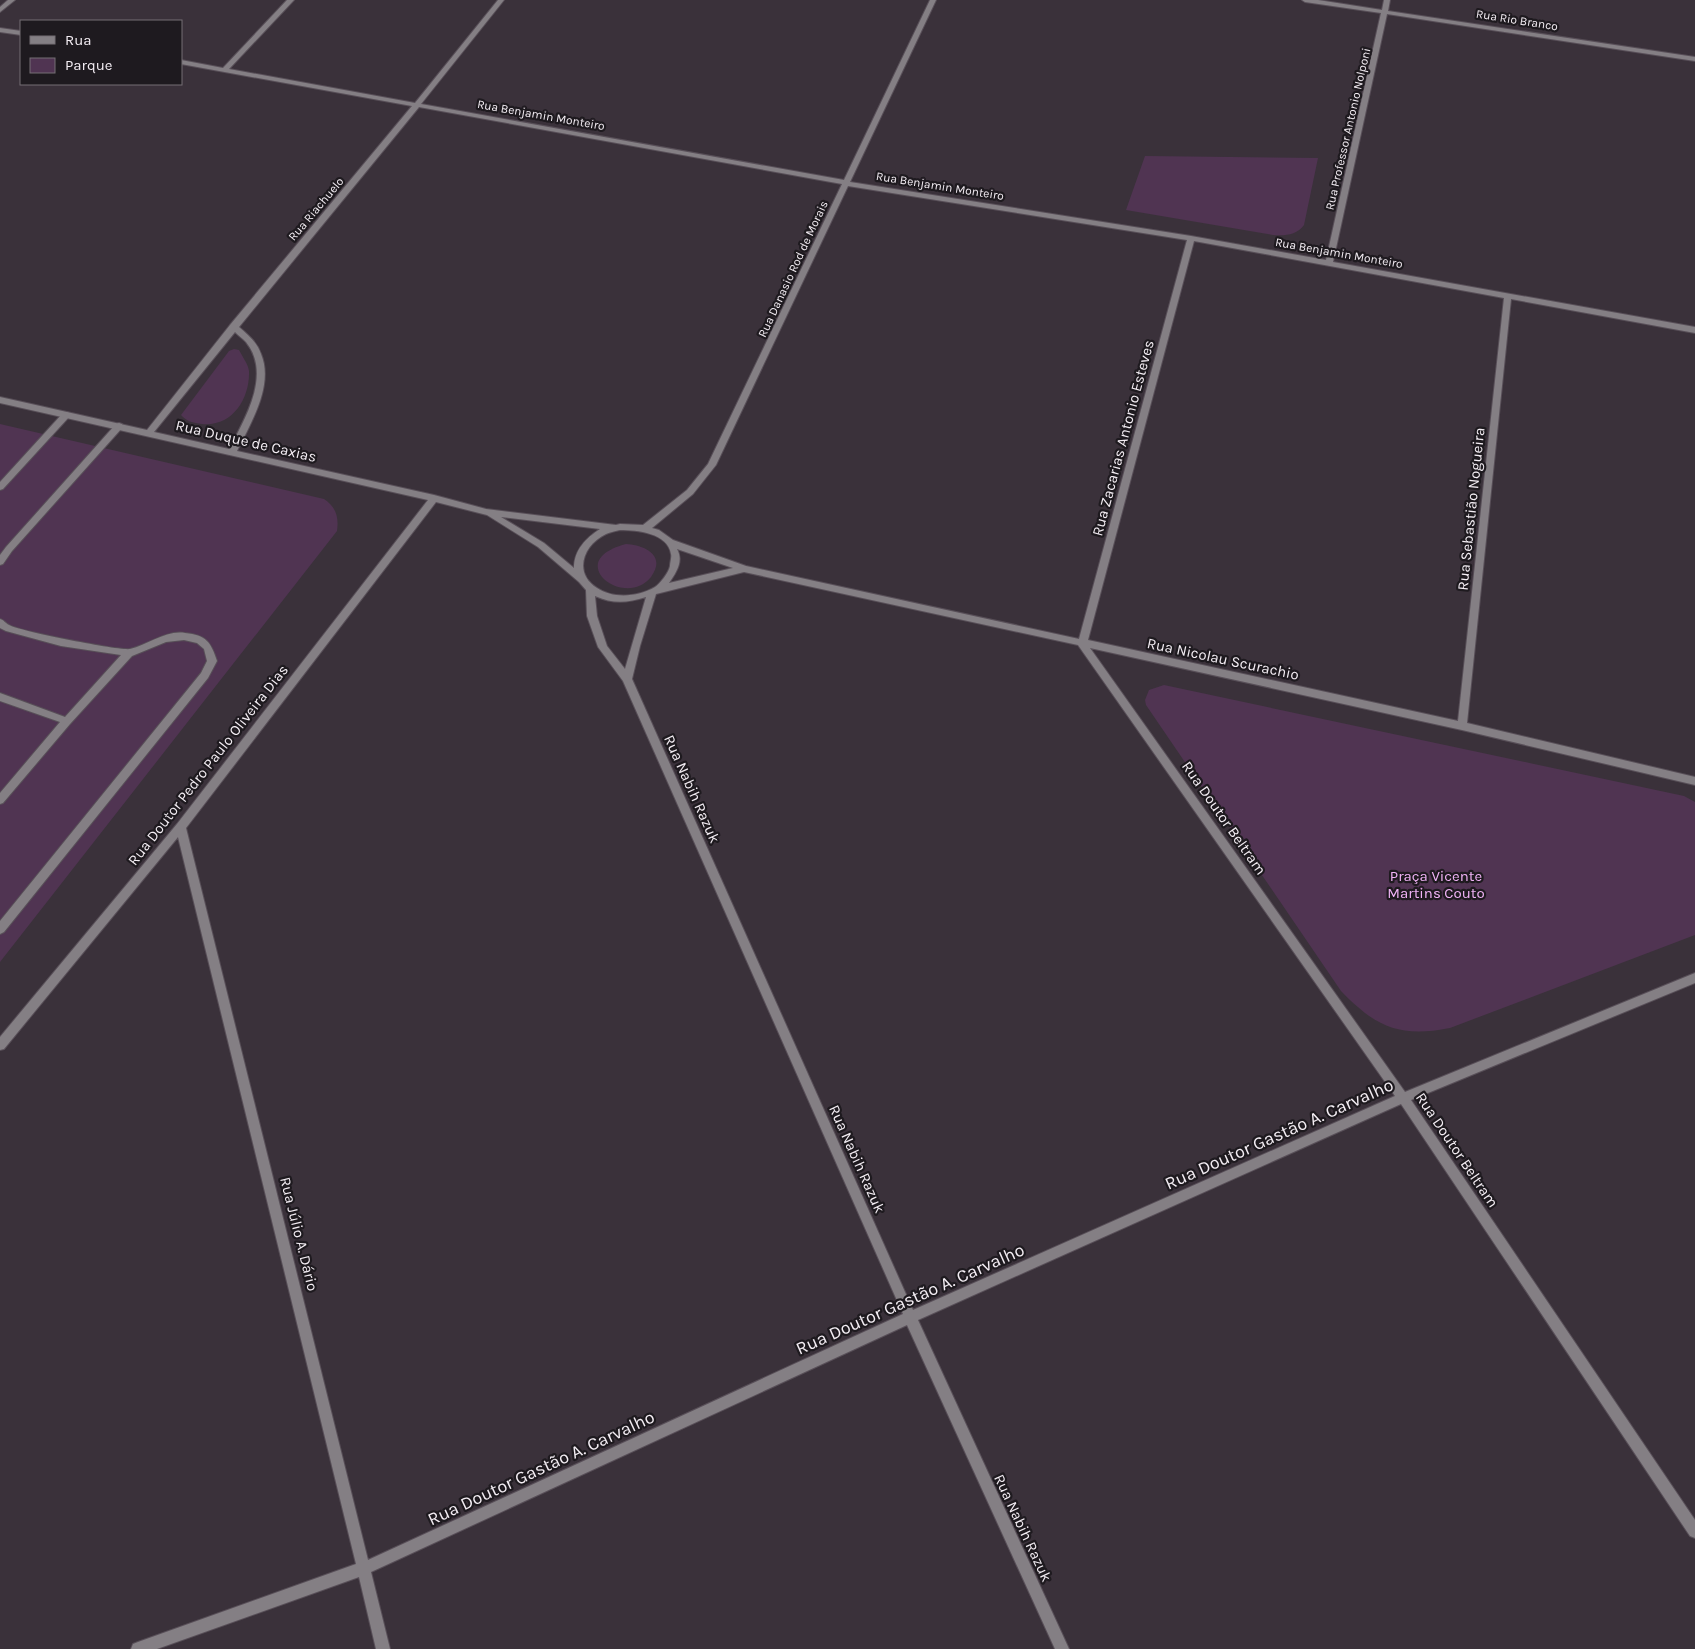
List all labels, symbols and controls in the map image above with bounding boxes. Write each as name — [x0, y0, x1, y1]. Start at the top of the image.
street label: Rua Rio Branco — [1475, 7, 1559, 33]
legend — [20, 20, 182, 85]
text: Rua — [65, 31, 92, 49]
street label: Rua Professor Antonio Nolponi — [1322, 46, 1374, 212]
text: Parque — [65, 56, 113, 74]
street label: Rua Benjamin Monteiro — [476, 97, 606, 133]
street label: Rua Benjamin Monteiro — [875, 169, 1005, 203]
street label: Rua Riachuelo — [285, 174, 347, 244]
street label: Rua Danasio Rod de Morais — [755, 198, 831, 340]
street label: Rua Benjamin Monteiro — [1274, 235, 1404, 271]
street label: Rua Zacarias Antonio Esteves — [1088, 338, 1158, 538]
street label: Rua Duque de Caxias — [174, 416, 318, 466]
street label: Rua Sebastião Nogueira — [1453, 427, 1489, 591]
street label: Rua Nicolau Scurachio — [1145, 634, 1301, 684]
street label: Rua Doutor Pedro Paulo Oliveira Dias — [124, 661, 292, 869]
street label: Rua Nabih Razuk — [660, 732, 724, 846]
street label: Rua Doutor Beltram — [1178, 758, 1270, 878]
park label: Praça Vicente Martins Couto — [1387, 867, 1485, 902]
street label: Rua Doutor Gastão A. Carvalho — [1161, 1074, 1397, 1194]
street label: Rua Doutor Beltram — [1412, 1089, 1502, 1211]
street label: Rua Nabih Razuk — [825, 1102, 889, 1216]
street label: Rua Júlio A. Dário — [276, 1175, 322, 1293]
street label: Rua Doutor Gastão A. Carvalho — [792, 1239, 1028, 1359]
street label: Rua Doutor Gastão A. Carvalho — [424, 1406, 658, 1530]
street label: Rua Nabih Razuk — [990, 1471, 1056, 1585]

